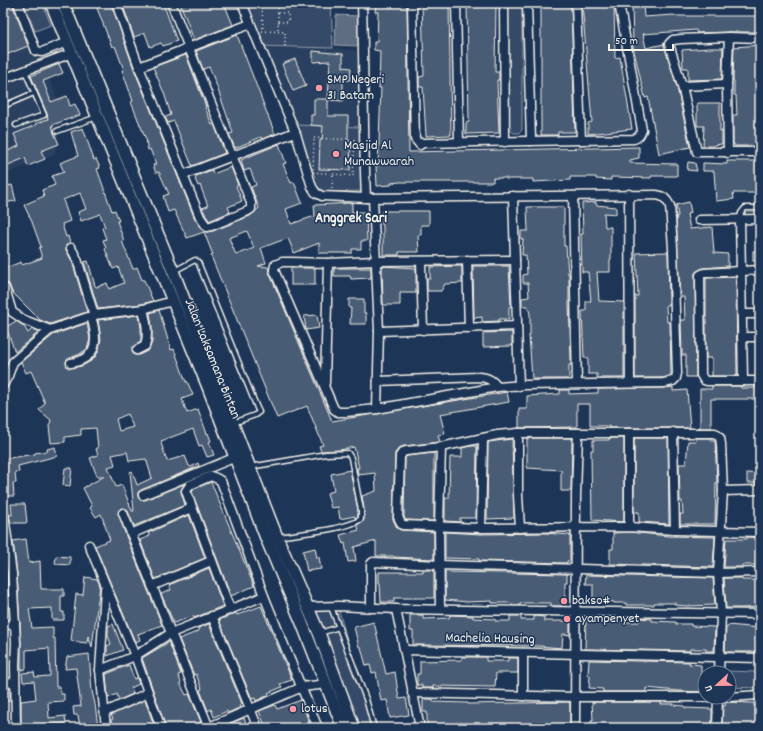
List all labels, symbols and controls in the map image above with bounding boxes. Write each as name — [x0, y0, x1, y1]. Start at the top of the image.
scale bar — [609, 26, 673, 52]
text: 50 m — [615, 33, 638, 50]
place label: SMP Negeri 31 Batam — [327, 70, 385, 106]
marker: SMP Negeri 31 Batam — [314, 83, 324, 93]
place label: Masjid Al Munawwarah — [344, 136, 414, 172]
marker: Masjid Al Munawwarah — [331, 149, 341, 159]
district label: Anggrek Sari — [315, 208, 387, 230]
street label: Jalan Laksamana Bintan — [179, 296, 245, 422]
place label: bakso# — [572, 591, 611, 611]
marker: bakso# — [559, 596, 569, 606]
place label: ayampenyet — [575, 609, 640, 629]
marker: ayampenyet — [562, 614, 572, 624]
street label: Machelia Hausing — [445, 628, 535, 650]
north arrow — [697, 665, 737, 705]
text: U — [701, 683, 718, 693]
place label: lotus — [301, 699, 328, 719]
marker: lotus — [288, 704, 298, 714]

